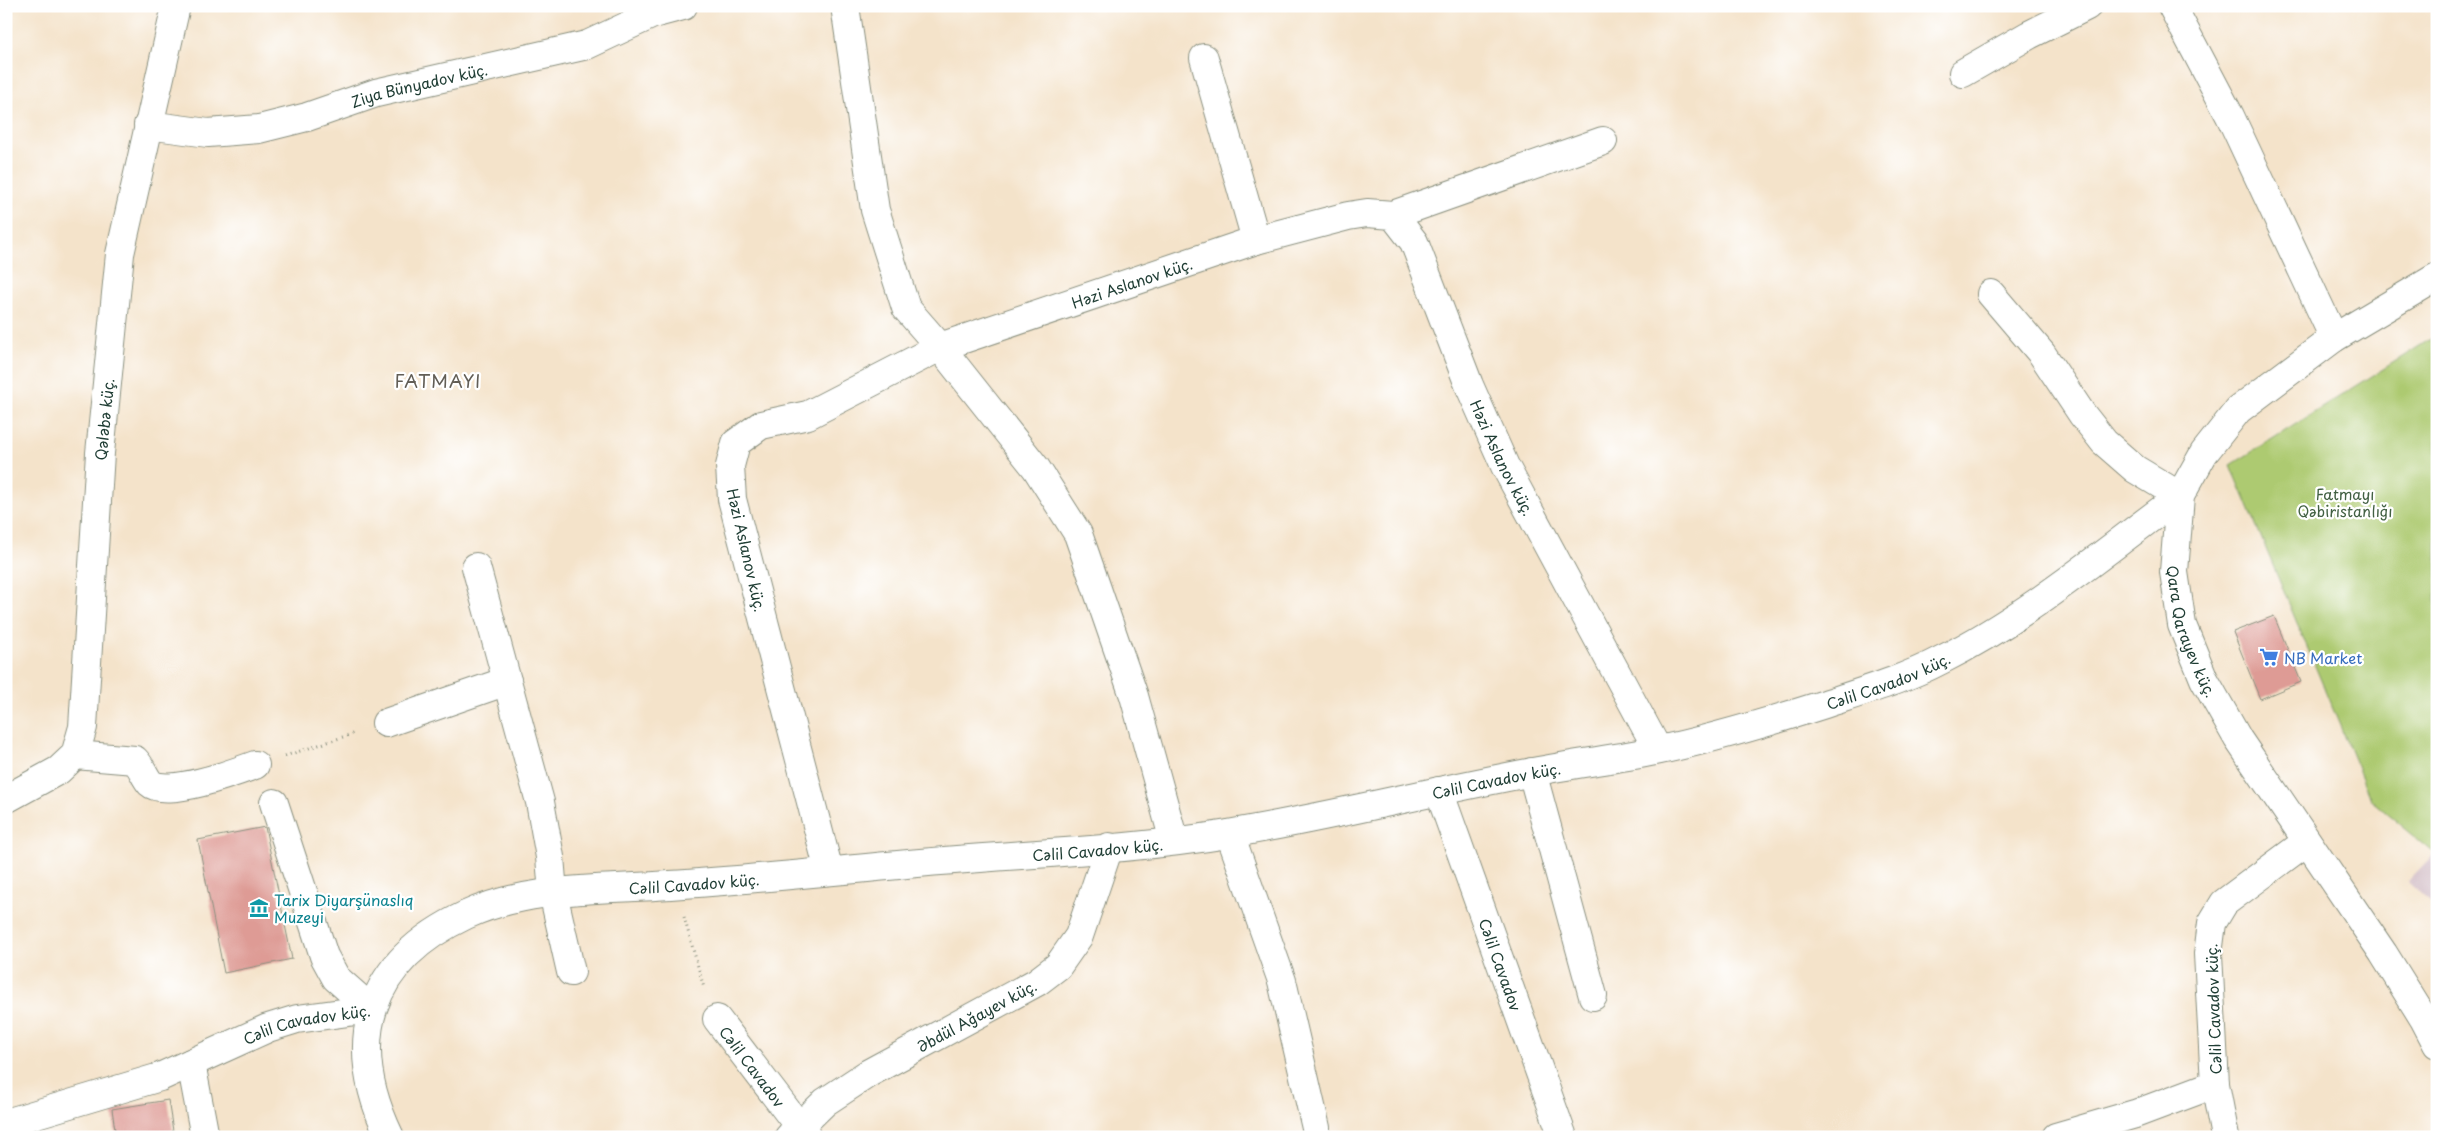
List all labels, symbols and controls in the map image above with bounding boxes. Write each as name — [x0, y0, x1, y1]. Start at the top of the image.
street label: Ziya Bünyadov küç. — [347, 56, 490, 113]
street label: Həzi Aslanov küç. — [1068, 251, 1195, 313]
district label: FATMAYI — [394, 367, 482, 394]
street label: Qələbə küç. — [88, 377, 119, 461]
street label: Həzi Aslanov küç. — [1465, 396, 1541, 519]
park label: Fatmayı Qəbiristanlığı — [2297, 482, 2393, 522]
street label: Həzi Aslanov küç. — [722, 486, 772, 614]
street label: Qara Qarayev küç. — [2162, 565, 2223, 701]
street label: Cəlil Cavadov küç. — [1823, 646, 1954, 714]
supermarket icon: NB Market — [2258, 646, 2280, 668]
place label: NB Market — [2284, 646, 2362, 669]
street label: Cəlil Cavadov küç. — [1430, 756, 1562, 804]
street label: Cəlil Cavadov küç. — [1031, 832, 1164, 866]
street label: Cəlil Cavadov küç. — [628, 867, 760, 899]
place label: Tarix Diyarşünaslıq Muzeyi — [274, 888, 413, 928]
museum icon: Tarix Diyarşünaslıq Muzeyi — [248, 897, 270, 919]
street label: Cəlil Cavadov — [1474, 915, 1528, 1014]
street label: Cəlil Cavadov küç. — [2199, 943, 2227, 1075]
street label: Əbdül Ağayev küç. — [912, 973, 1040, 1057]
street label: Cəlil Cavadov küç. — [239, 998, 372, 1050]
street label: Cəlil Cavadov — [714, 1020, 791, 1112]

